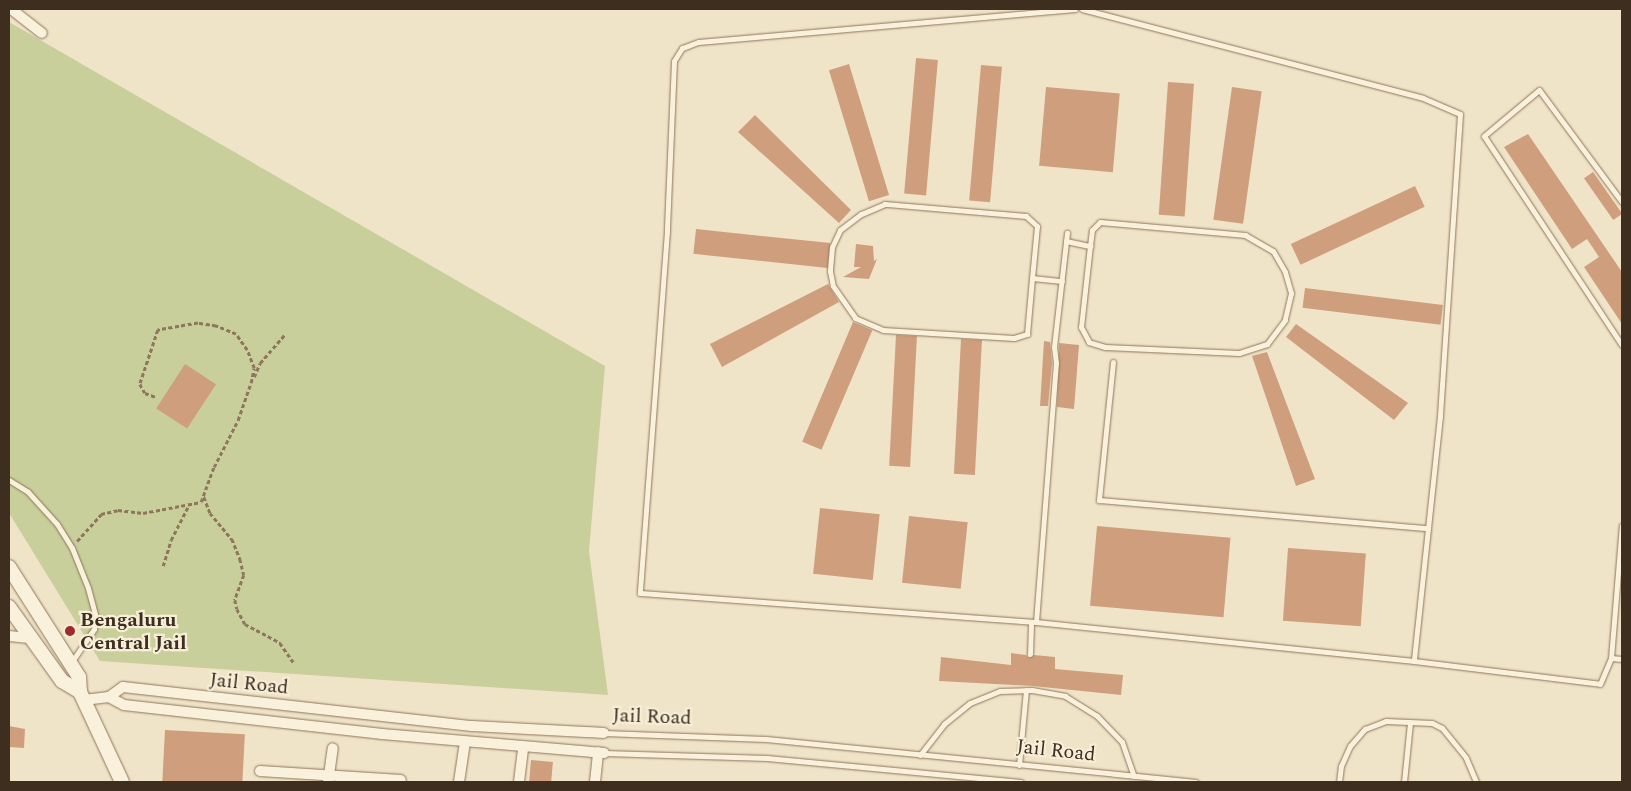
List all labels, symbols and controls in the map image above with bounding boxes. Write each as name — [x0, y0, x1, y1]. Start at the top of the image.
place label: Bengaluru Central Jail — [80, 608, 186, 655]
marker: Bengaluru Central Jail — [64, 625, 76, 637]
street label: Jail Road — [208, 668, 290, 700]
street label: Jail Road — [612, 704, 692, 730]
street label: Jail Road — [1015, 735, 1097, 767]

